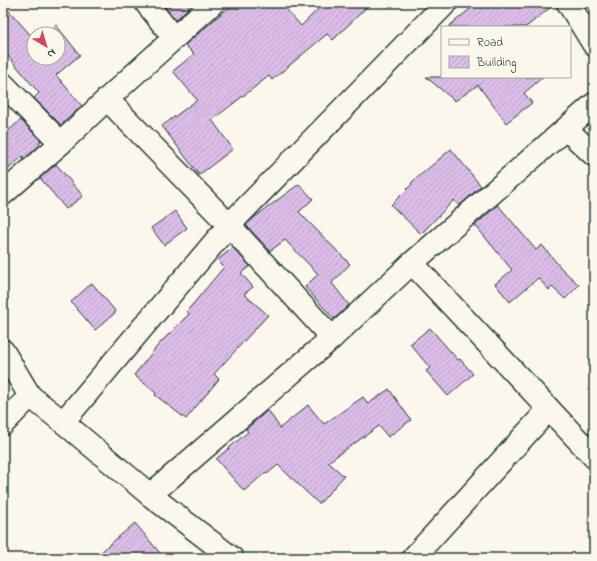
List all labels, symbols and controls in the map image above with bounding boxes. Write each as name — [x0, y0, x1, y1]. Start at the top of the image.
north arrow — [26, 26, 66, 66]
legend — [441, 26, 571, 78]
text: Road — [477, 34, 503, 52]
text: N — [44, 44, 59, 62]
text: Building — [476, 54, 516, 73]

